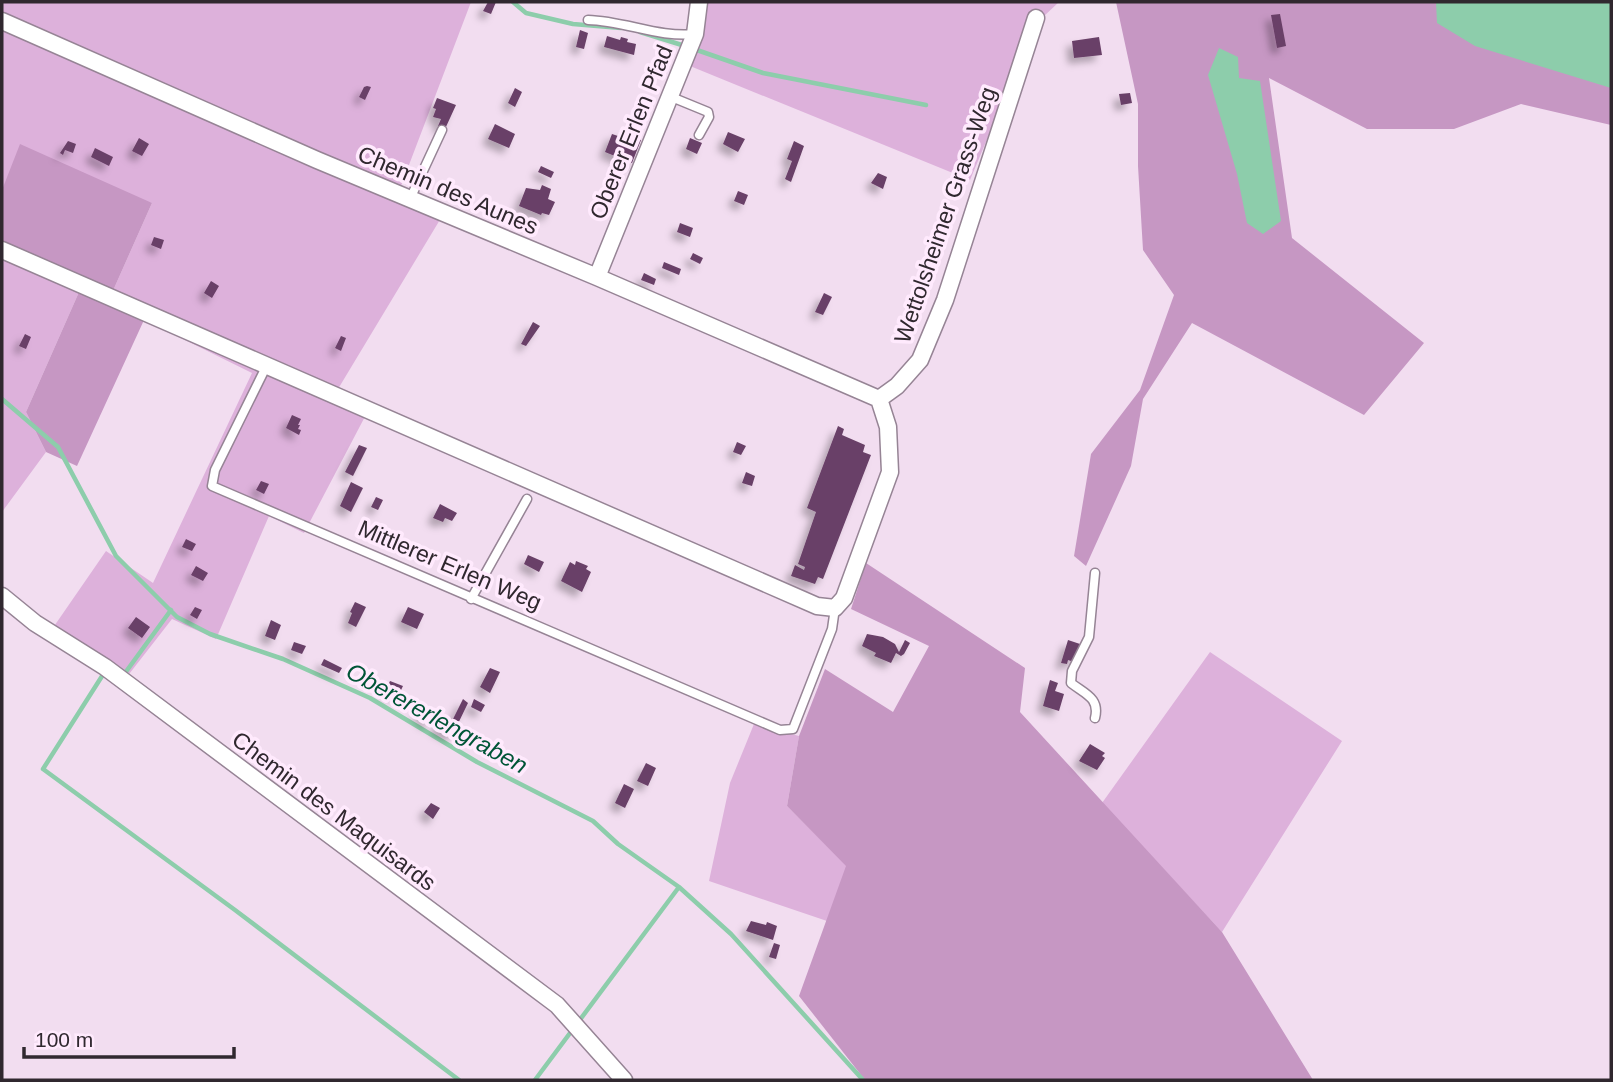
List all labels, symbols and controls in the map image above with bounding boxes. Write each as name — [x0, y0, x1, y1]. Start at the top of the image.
street label: Oberer Erlen Pfad — [584, 41, 678, 223]
street label: Wettolsheimer Grass-Weg — [889, 84, 1001, 346]
street label: Chemin des Aunes — [354, 140, 542, 240]
street label: Mittlerer Erlen Weg — [355, 515, 545, 615]
water label: Oberererlengraben — [342, 657, 532, 779]
street label: Chemin des Maquisards — [227, 726, 441, 896]
scale bar — [24, 1016, 234, 1060]
text: 100 m — [35, 1028, 93, 1051]

